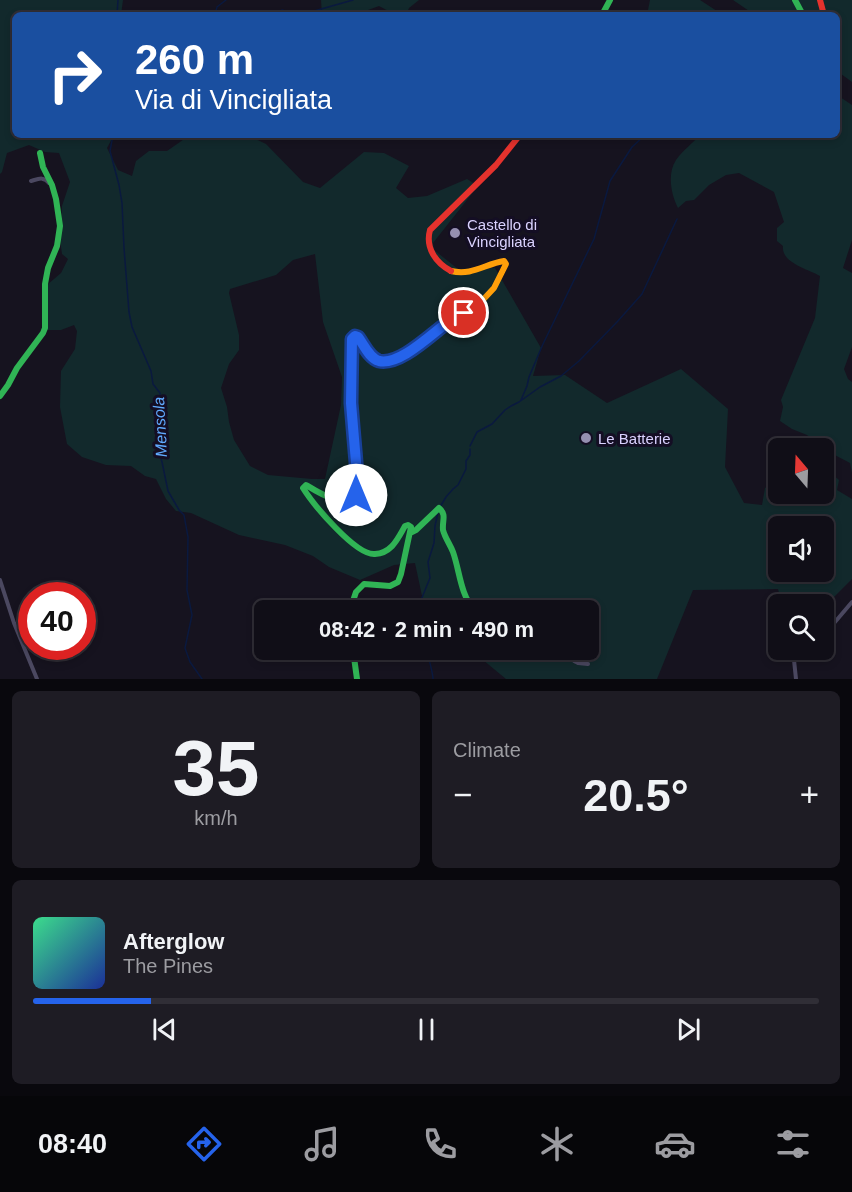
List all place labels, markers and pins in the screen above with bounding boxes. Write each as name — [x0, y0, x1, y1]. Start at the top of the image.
place label: Castello di Vincigliata — [467, 216, 537, 250]
marker: Castello di Vincigliata — [448, 226, 462, 240]
pin — [438, 287, 489, 338]
place label: Le Batterie — [598, 430, 671, 447]
marker: Le Batterie — [579, 431, 593, 445]

